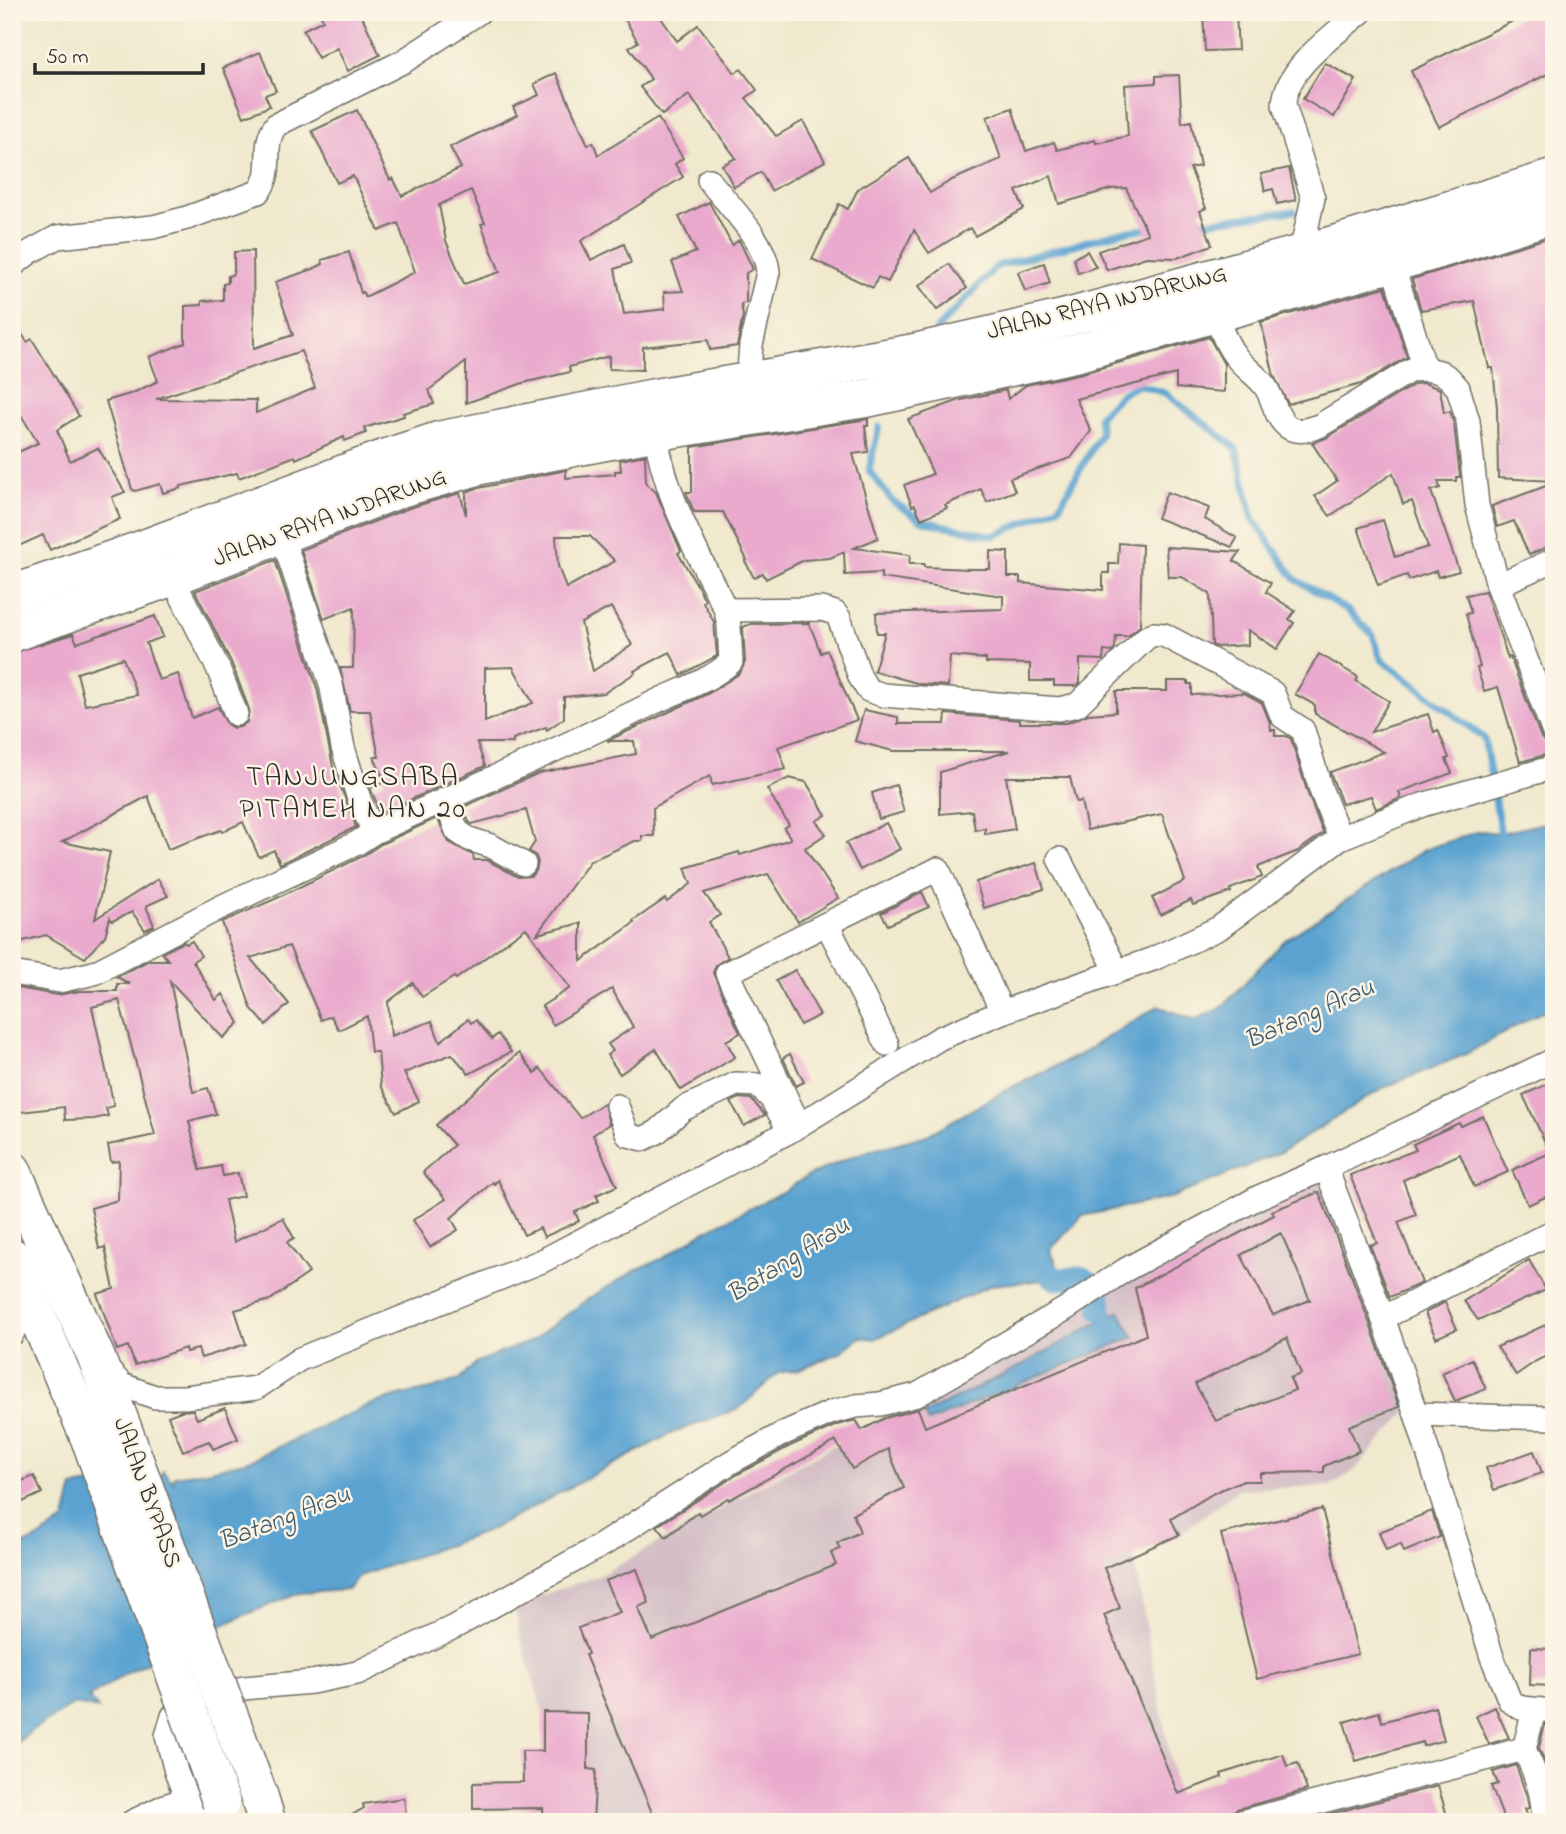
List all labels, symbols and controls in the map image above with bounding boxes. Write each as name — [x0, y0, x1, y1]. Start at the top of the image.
scale bar — [35, 32, 203, 76]
text: 50 m — [46, 43, 89, 73]
street label: JALAN RAYA INDARUNG — [983, 257, 1231, 351]
street label: JALAN RAYA INDARUNG — [208, 460, 452, 578]
district label: TANJUNGSABA PITAMEH NAN 20 — [239, 758, 467, 831]
water label: Batang Arau — [1239, 969, 1381, 1060]
water label: Batang Arau — [720, 1208, 858, 1314]
street label: JALAN BYPASS — [103, 1413, 189, 1573]
water label: Batang Arau — [214, 1476, 357, 1562]

